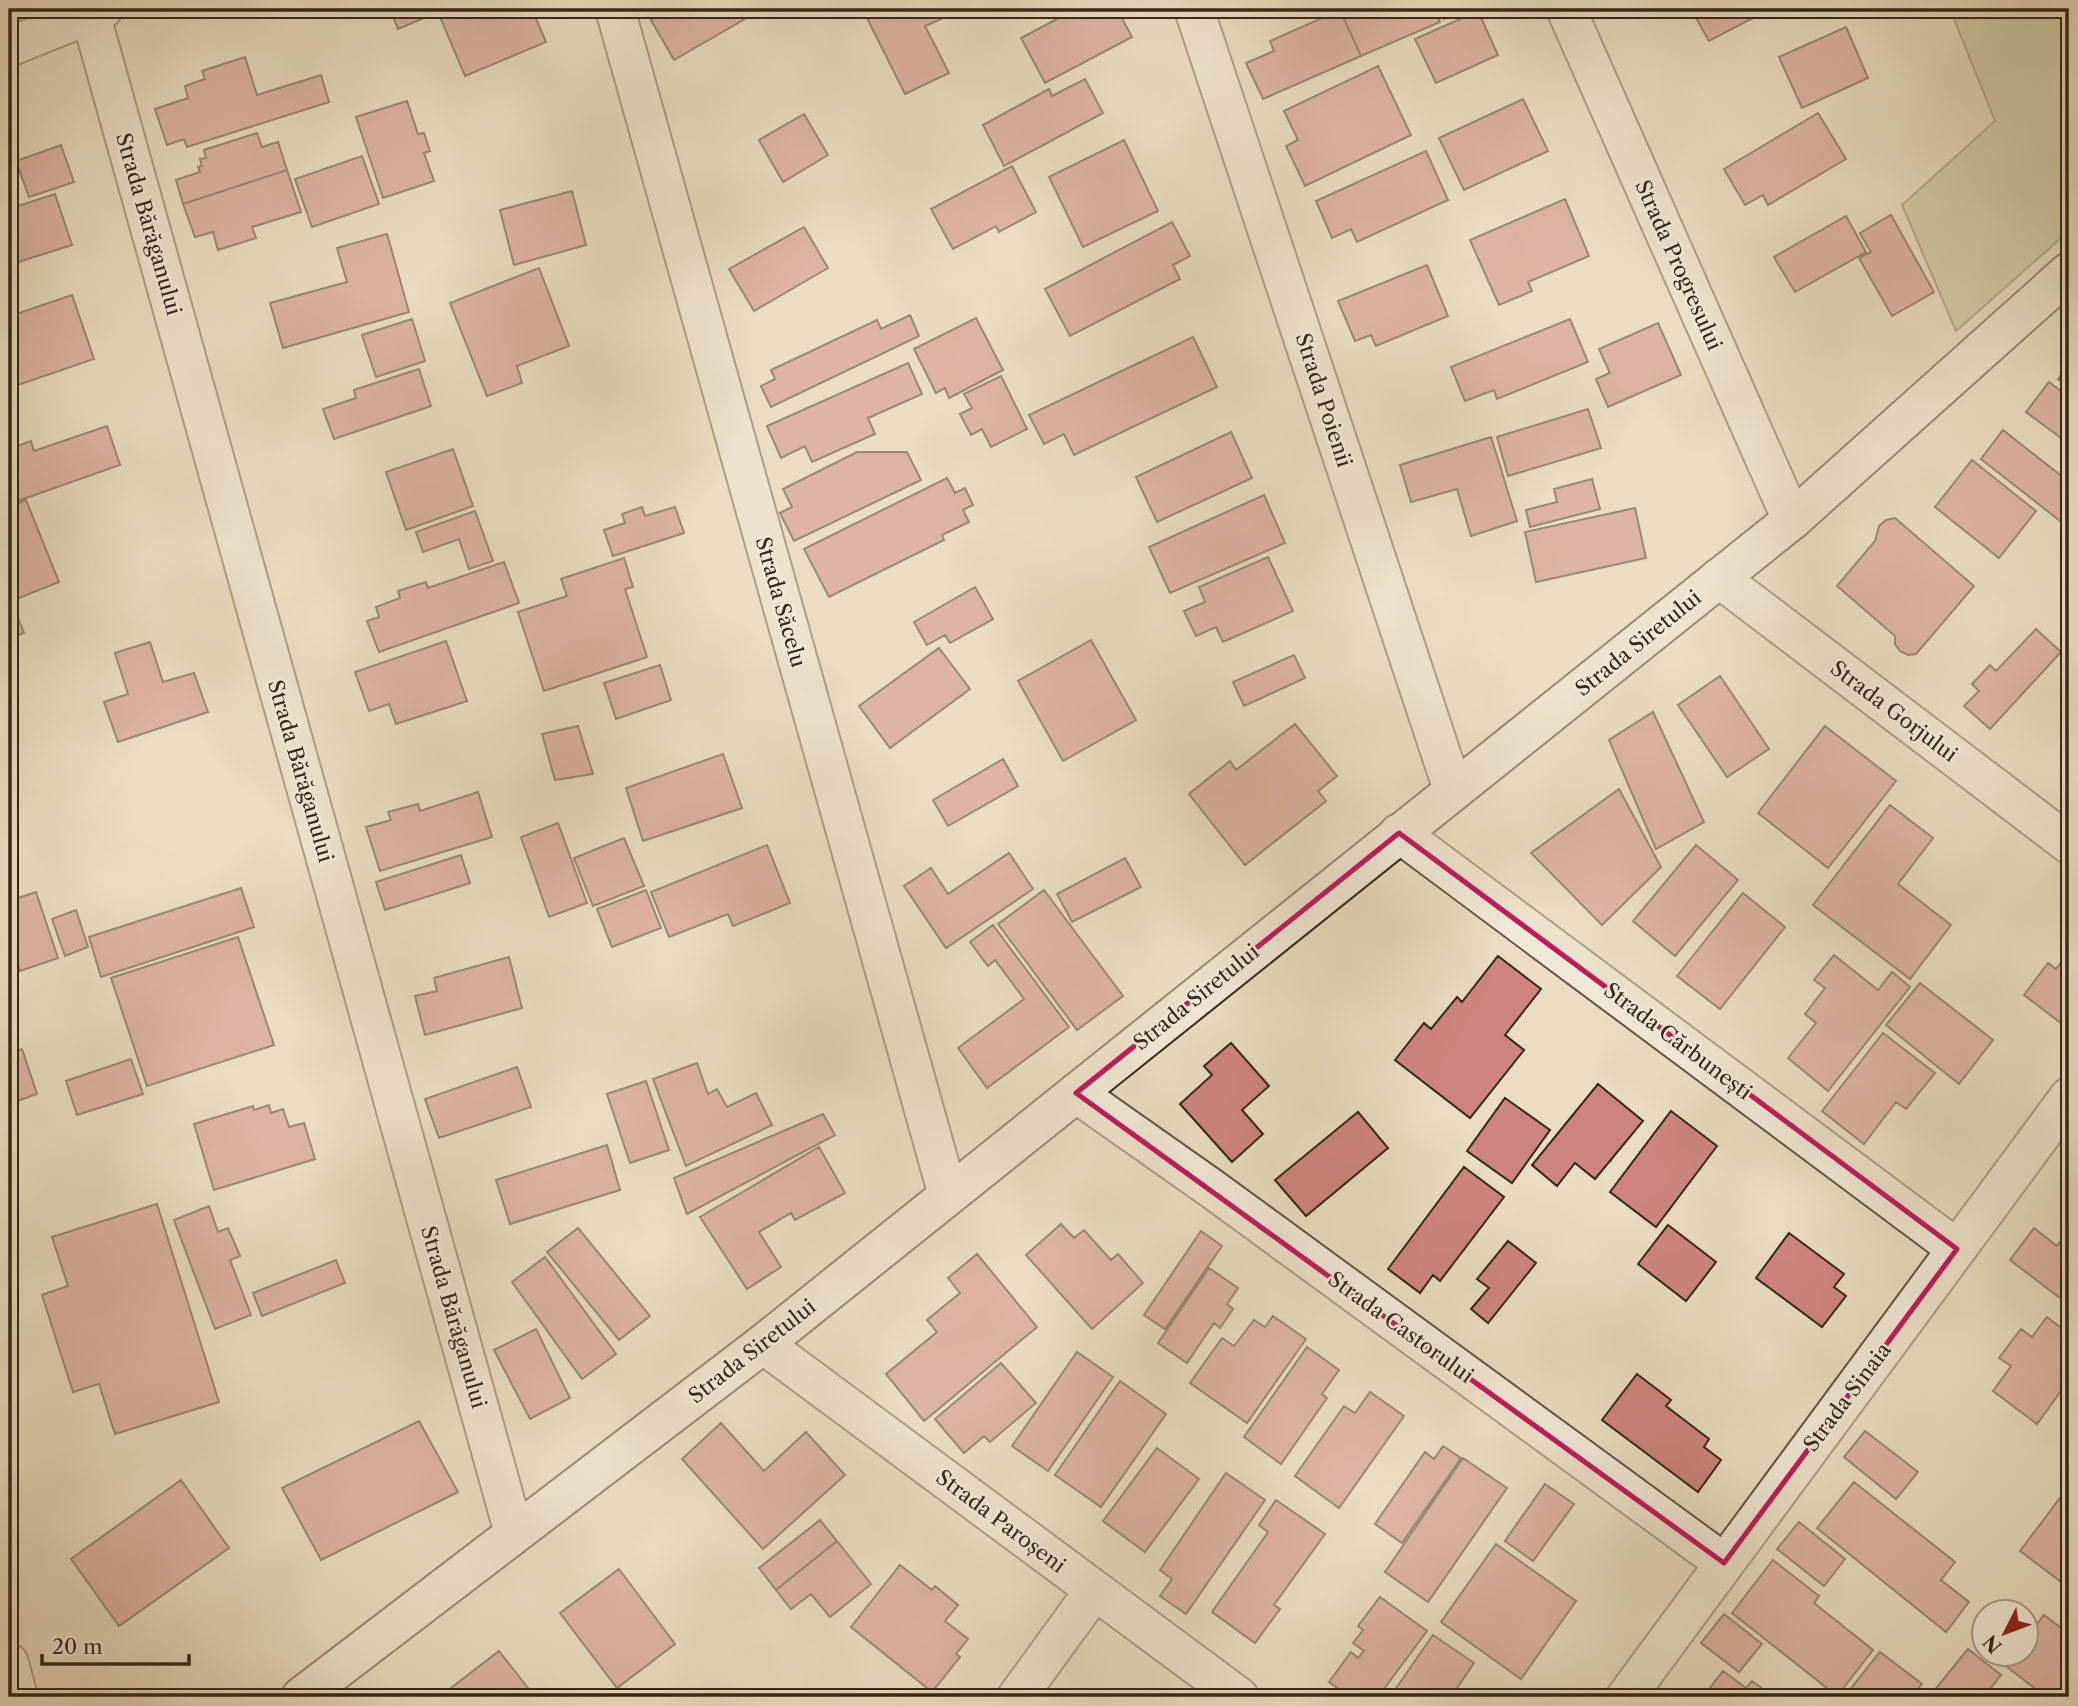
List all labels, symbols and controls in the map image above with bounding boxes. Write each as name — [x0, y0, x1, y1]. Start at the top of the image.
street label: Strada Bărăganului — [111, 130, 187, 318]
street label: Strada Progresului — [1630, 176, 1728, 354]
street label: Strada Poienii — [1291, 330, 1357, 470]
street label: Strada Săcelu — [750, 534, 812, 670]
street label: Strada Siretului — [1570, 585, 1706, 701]
street label: Strada Gorjului — [1826, 655, 1962, 767]
street label: Strada Bărăganului — [263, 677, 339, 865]
street label: Strada Siretului — [1128, 939, 1264, 1055]
street label: Strada Cărbunești — [1599, 977, 1757, 1105]
street label: Strada Bărăganului — [416, 1223, 492, 1411]
street label: Strada Castorului — [1324, 1266, 1478, 1388]
street label: Strada Siretului — [684, 1294, 820, 1408]
street label: Strada Sinaia — [1798, 1337, 1897, 1456]
street label: Strada Paroșeni — [931, 1464, 1071, 1578]
north arrow — [1969, 1598, 2039, 1668]
scale bar — [42, 1622, 189, 1666]
text: N — [1979, 1630, 2007, 1658]
text: 20 m — [52, 1634, 103, 1659]

